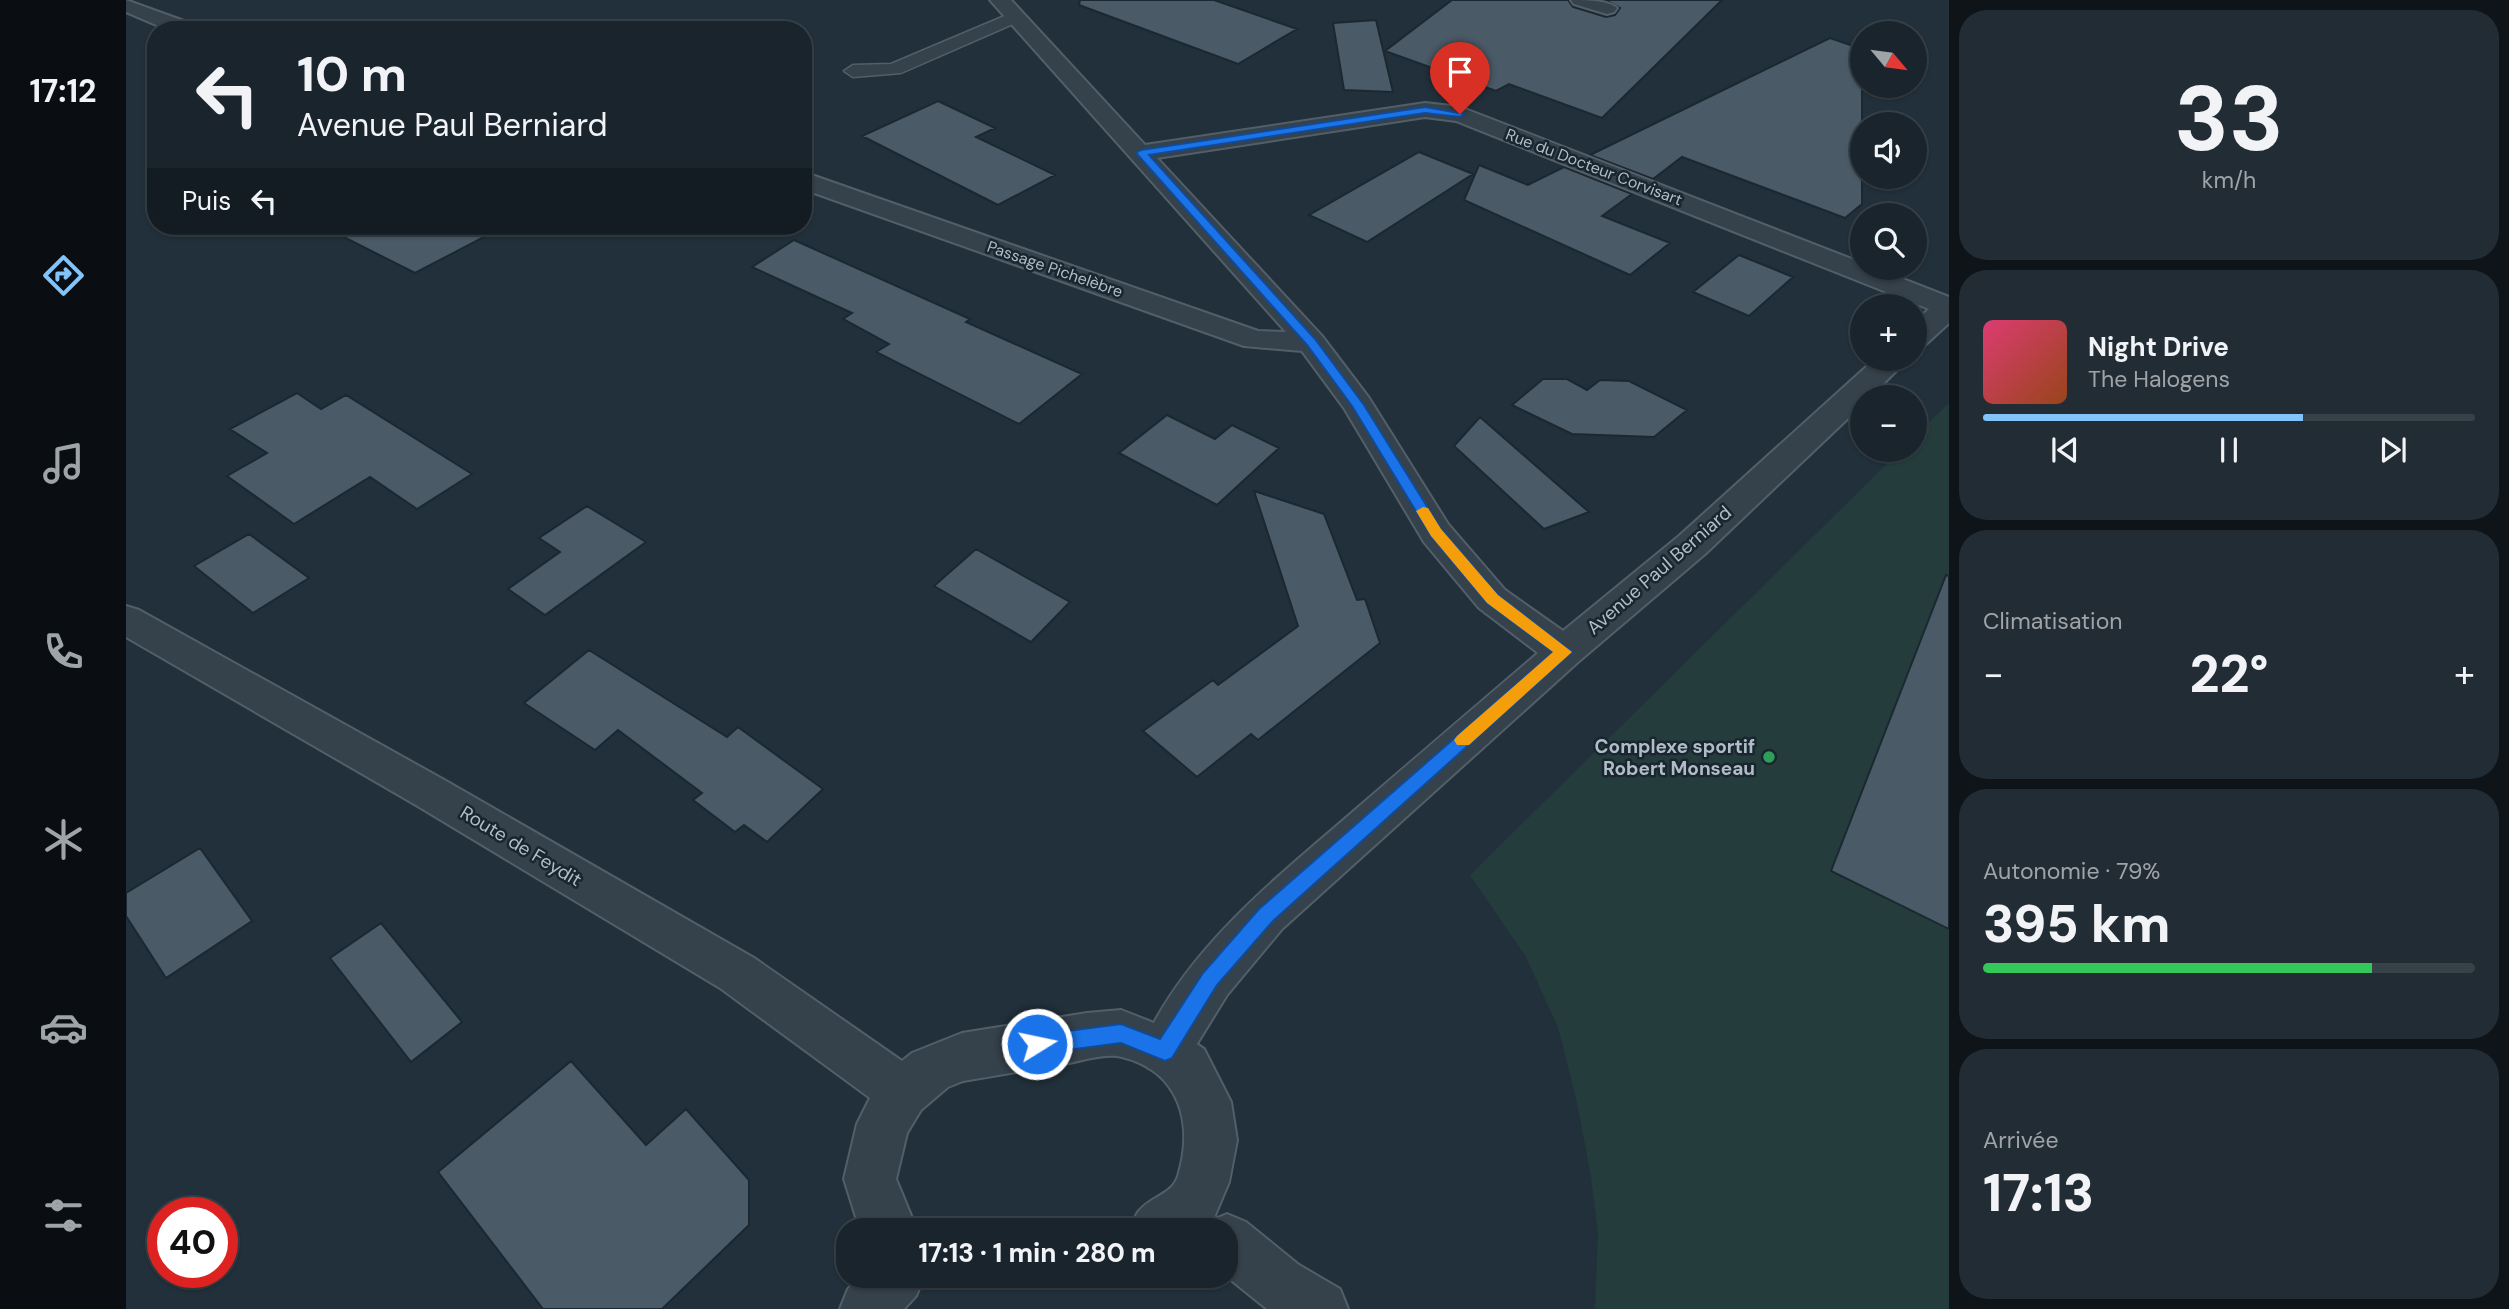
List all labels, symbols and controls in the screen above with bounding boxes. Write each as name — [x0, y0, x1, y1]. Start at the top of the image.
north arrow — [1850, 21, 1927, 98]
map controls — [1850, 21, 1927, 462]
text: 10 m — [297, 42, 407, 106]
pin — [1430, 42, 1490, 114]
icon: left — [182, 49, 273, 140]
icon: arrive — [1441, 53, 1479, 91]
text: 33 — [2174, 60, 2284, 178]
text: 17:12 — [29, 70, 97, 112]
text: Avenue Paul Berniard — [297, 104, 608, 146]
button: sound — [1850, 112, 1927, 189]
street label: Rue du Docteur Corvisart — [1503, 124, 1685, 210]
text: km/h — [2202, 165, 2256, 195]
icon: left — [245, 182, 283, 220]
text: Puis — [182, 184, 231, 218]
button: search — [1850, 203, 1927, 280]
street label: Passage Pichelèbre — [984, 236, 1126, 302]
icon: directions — [39, 251, 88, 300]
button: + — [1850, 294, 1927, 371]
text: Night Drive — [2088, 330, 2229, 364]
text: The Halogens — [2088, 364, 2230, 394]
button: − — [1850, 385, 1927, 462]
icon: previous — [2046, 431, 2084, 469]
icon: pause — [2210, 431, 2248, 469]
icon: next — [2374, 431, 2412, 469]
icon: music — [39, 439, 88, 488]
street label: Avenue Paul Berniard — [1581, 500, 1737, 640]
text: Climatisation — [1983, 606, 2122, 636]
icon: phone — [39, 627, 88, 676]
text: 22° — [2189, 640, 2269, 708]
text: − — [1983, 649, 2004, 699]
text: + — [2454, 649, 2475, 699]
place label: Complexe sportif Robert Monseau — [1595, 734, 1755, 781]
marker: Complexe sportif Robert Monseau — [1761, 749, 1777, 765]
street label: Route de Feydit — [456, 800, 586, 892]
icon: climate — [39, 815, 88, 864]
text: Autonomie · 79% — [1983, 856, 2160, 886]
text: 395 km — [1983, 890, 2170, 958]
icon: car — [39, 1003, 88, 1052]
position arrow — [1000, 1007, 1074, 1081]
text: Arrivée — [1983, 1125, 2059, 1155]
text: 17:13 — [1983, 1159, 2094, 1227]
icon: filters — [39, 1191, 88, 1240]
speed limit sign: 40 — [147, 1197, 238, 1288]
text: 17:13 · 1 min · 280 m — [918, 1236, 1156, 1270]

